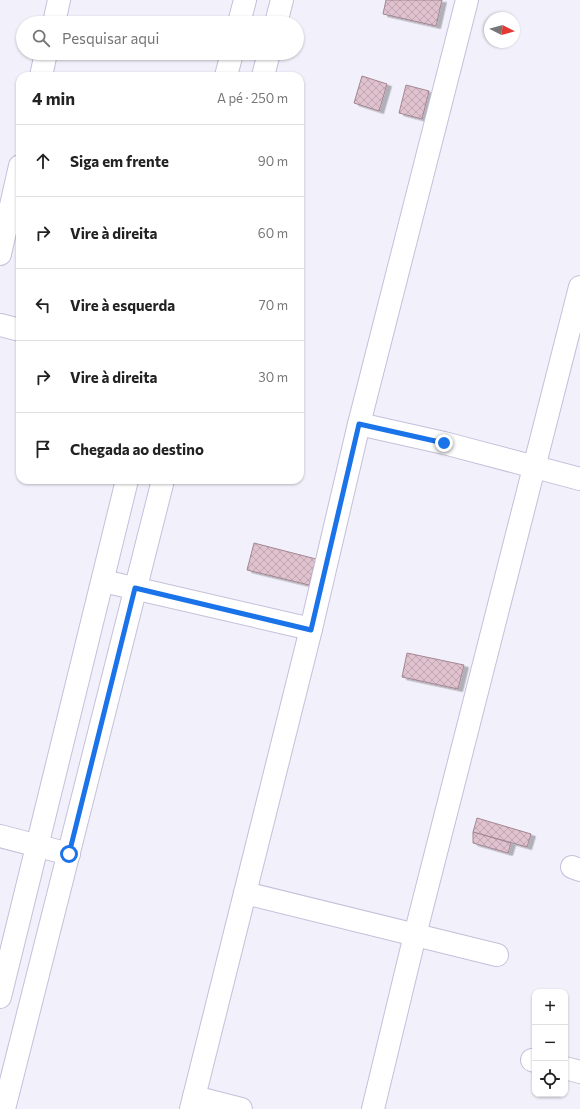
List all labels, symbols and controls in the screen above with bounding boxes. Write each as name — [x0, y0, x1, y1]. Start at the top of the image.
north arrow — [484, 12, 520, 48]
search box — [16, 16, 304, 60]
icon: search — [30, 27, 52, 49]
text: Pesquisar aqui — [62, 29, 159, 47]
text: 4 min — [32, 88, 75, 109]
text: A pé · 250 m — [217, 90, 288, 106]
icon: ahead — [32, 150, 54, 172]
text: Siga em frente — [70, 152, 169, 170]
text: 90 m — [258, 153, 288, 169]
icon: right — [32, 222, 54, 244]
text: Vire à direita — [70, 224, 158, 242]
text: 60 m — [258, 225, 288, 241]
icon: left — [32, 294, 54, 316]
text: Vire à esquerda — [70, 296, 175, 314]
text: 70 m — [259, 297, 288, 313]
icon: right — [32, 366, 54, 388]
text: Vire à direita — [70, 368, 158, 386]
text: 30 m — [258, 369, 288, 385]
route end — [435, 434, 453, 452]
icon: arrive — [32, 438, 54, 460]
text: Chegada ao destino — [70, 440, 204, 458]
route start — [60, 845, 78, 863]
map controls — [532, 989, 568, 1097]
button: + — [532, 989, 568, 1025]
button: − — [532, 1025, 568, 1061]
button: locate — [532, 1061, 568, 1097]

